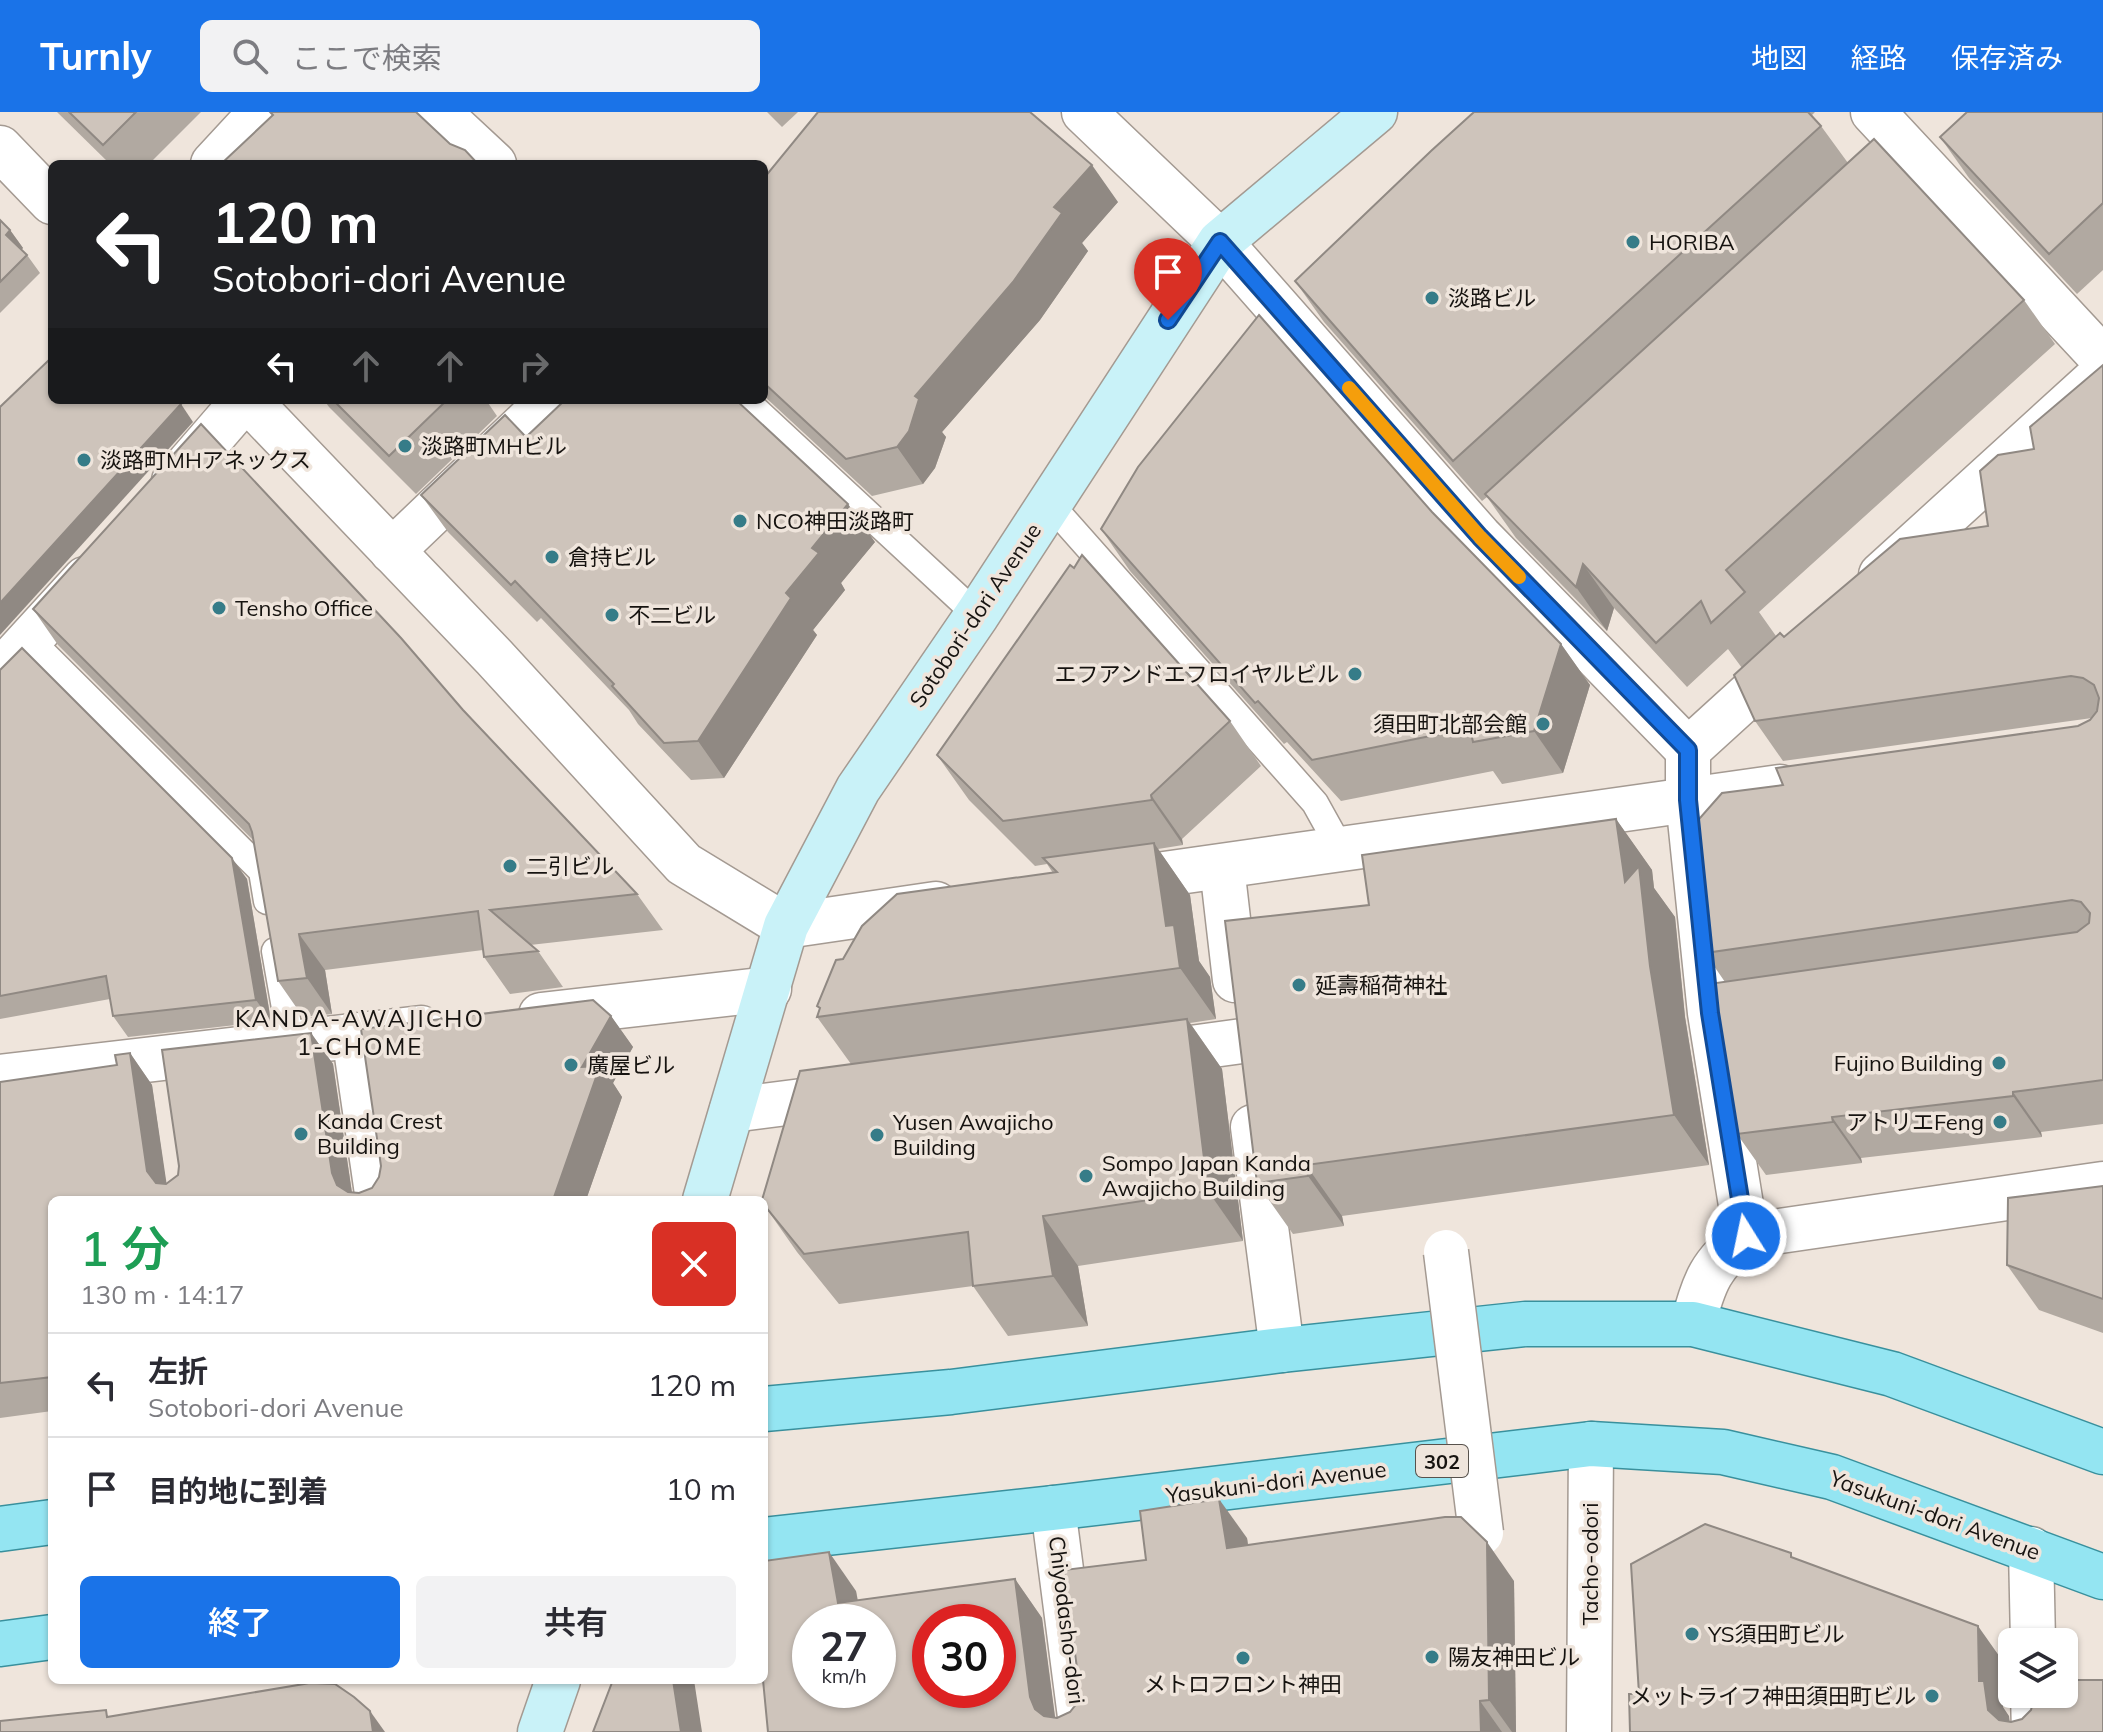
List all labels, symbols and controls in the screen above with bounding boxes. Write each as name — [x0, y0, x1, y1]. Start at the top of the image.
search box — [200, 20, 760, 92]
text: Turnly — [40, 32, 152, 80]
icon: search — [228, 34, 272, 78]
text: ここで検索 — [292, 39, 442, 77]
text: 地図 — [1751, 40, 1807, 75]
text: 経路 — [1851, 40, 1907, 75]
text: 保存済み — [1951, 40, 2063, 75]
text: 120 m — [212, 187, 379, 257]
icon: left — [80, 192, 184, 296]
place label: HORIBA — [1649, 228, 1735, 256]
marker: HORIBA — [1624, 233, 1642, 251]
pin — [1134, 238, 1202, 320]
icon: arrive — [1146, 250, 1190, 294]
text: Sotobori-dori Avenue — [212, 256, 566, 301]
place label: 淡路ビル — [1448, 284, 1536, 312]
marker: 淡路ビル — [1423, 289, 1441, 307]
icon: left — [260, 344, 304, 388]
icon: ahead — [344, 344, 388, 388]
icon: ahead — [428, 344, 472, 388]
icon: right — [512, 344, 556, 388]
place label: 淡路町MHビル — [421, 432, 567, 460]
marker: 淡路町MHビル — [396, 437, 414, 455]
place label: 淡路町MHアネックス — [100, 446, 311, 474]
marker: 淡路町MHアネックス — [75, 451, 93, 469]
place label: NCO神田淡路町 — [756, 507, 914, 535]
marker: NCO神田淡路町 — [731, 512, 749, 530]
street label: Sotobori-dori Avenue — [903, 517, 1047, 713]
place label: 倉持ビル — [568, 543, 656, 571]
marker: 倉持ビル — [543, 548, 561, 566]
place label: Tensho Office — [235, 594, 373, 622]
marker: Tensho Office — [210, 599, 228, 617]
place label: 不二ビル — [628, 601, 716, 629]
marker: 不二ビル — [603, 606, 621, 624]
place label: エフアンドエフロイヤルビル — [1055, 660, 1339, 688]
marker: エフアンドエフロイヤルビル — [1346, 665, 1364, 683]
place label: 須田町北部会館 — [1373, 710, 1527, 738]
marker: 須田町北部会館 — [1534, 715, 1552, 733]
place label: 二引ビル — [526, 852, 614, 880]
marker: 二引ビル — [501, 857, 519, 875]
place label: 延壽稲荷神社 — [1315, 971, 1447, 999]
marker: 延壽稲荷神社 — [1290, 976, 1308, 994]
district label: KANDA-AWAJICHO 1-CHOME — [235, 1003, 485, 1061]
place label: Fujino Building — [1834, 1049, 1983, 1077]
place label: 廣屋ビル — [587, 1051, 675, 1079]
marker: Fujino Building — [1990, 1054, 2008, 1072]
marker: 廣屋ビル — [562, 1056, 580, 1074]
place label: Kanda Crest Building — [317, 1107, 443, 1160]
place label: Yusen Awajicho Building — [892, 1108, 1053, 1161]
place label: アトリエFeng — [1846, 1108, 1984, 1136]
marker: アトリエFeng — [1991, 1113, 2009, 1131]
marker: Kanda Crest Building — [292, 1125, 310, 1143]
marker: Yusen Awajicho Building — [868, 1126, 886, 1144]
place label: Sompo Japan Kanda Awajicho Building — [1102, 1149, 1311, 1202]
marker: Sompo Japan Kanda Awajicho Building — [1077, 1167, 1095, 1185]
position arrow — [1704, 1194, 1788, 1278]
text: 1 分 — [80, 1218, 170, 1278]
button: close — [652, 1222, 736, 1306]
text: 130 m · 14:17 — [80, 1278, 244, 1311]
text: 左折 — [148, 1352, 208, 1390]
icon: left — [80, 1363, 124, 1407]
text: 120 m — [648, 1366, 736, 1404]
text: Sotobori-dori Avenue — [148, 1391, 404, 1424]
road number: 302 — [1416, 1445, 1468, 1477]
street label: Yasukuni-dori Avenue — [1163, 1455, 1388, 1510]
street label: Yasukuni-dori Avenue — [1825, 1464, 2044, 1566]
icon: arrive — [80, 1467, 124, 1511]
text: 10 m — [666, 1470, 736, 1508]
text: 目的地に到着 — [148, 1472, 328, 1510]
street label: Tacho-odori — [1576, 1503, 1604, 1625]
street label: Chiyodasho-dori — [1043, 1534, 1091, 1706]
button: 終了 — [80, 1576, 400, 1668]
button: 共有 — [416, 1576, 736, 1668]
speed limit sign: 30 — [912, 1604, 1016, 1708]
place label: YS須田町ビル — [1707, 1620, 1845, 1648]
text: 27 — [820, 1621, 868, 1671]
marker: YS須田町ビル — [1683, 1625, 1701, 1643]
map controls — [1998, 1628, 2078, 1708]
button: layers — [1998, 1628, 2078, 1708]
place label: 陽友神田ビル — [1448, 1643, 1580, 1671]
marker: 陽友神田ビル — [1423, 1648, 1441, 1666]
marker: メトロフロント神田 — [1234, 1649, 1252, 1667]
text: km/h — [821, 1663, 867, 1688]
place label: メトロフロント神田 — [1144, 1670, 1342, 1698]
place label: メットライフ神田須田町ビル — [1630, 1682, 1916, 1710]
marker: メットライフ神田須田町ビル — [1923, 1687, 1941, 1705]

